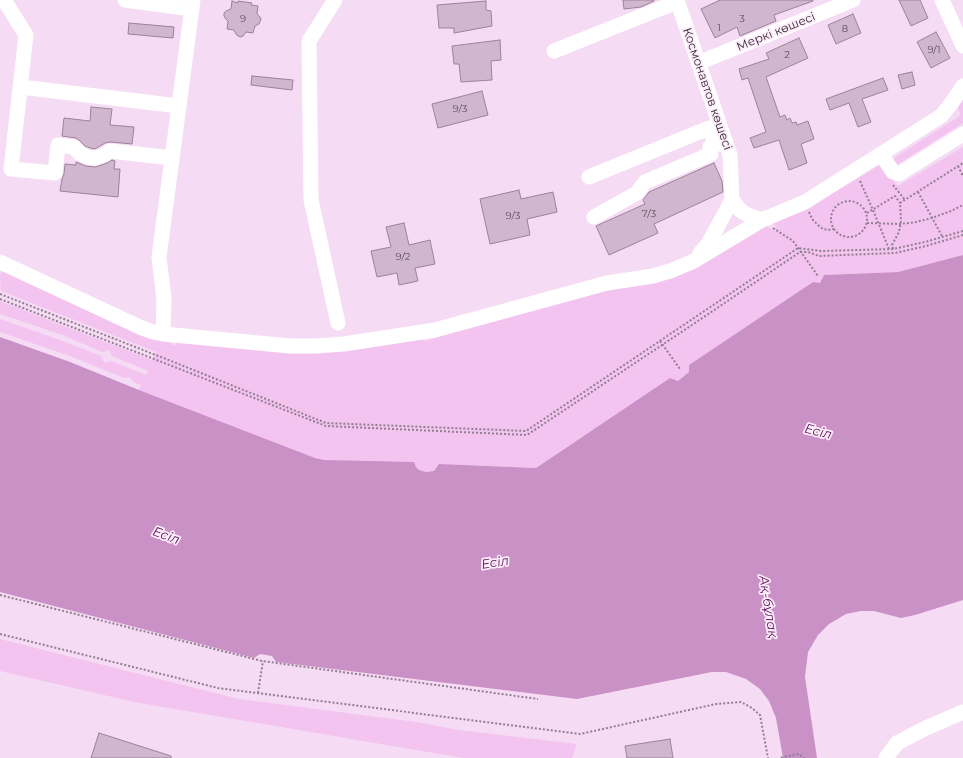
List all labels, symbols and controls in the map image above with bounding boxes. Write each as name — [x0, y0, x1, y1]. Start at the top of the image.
street label: Меркі көшесі — [735, 10, 817, 54]
house number: 9 — [240, 13, 246, 25]
house number: 3 — [739, 13, 745, 25]
house number: 1 — [717, 22, 721, 34]
house number: 8 — [842, 23, 848, 35]
street label: Космонавтов көшесі — [679, 26, 735, 152]
house number: 9/1 — [927, 44, 941, 56]
house number: 2 — [784, 49, 790, 61]
house number: 9/3 — [453, 103, 467, 115]
house number: 7/3 — [642, 208, 656, 220]
house number: 9/3 — [506, 210, 520, 222]
house number: 9/2 — [396, 251, 410, 263]
water label: Есіл — [803, 421, 833, 443]
water label: Есіл — [150, 524, 182, 548]
water label: Есіл — [480, 553, 510, 573]
water label: Ақ-бұлақ — [755, 574, 781, 640]

